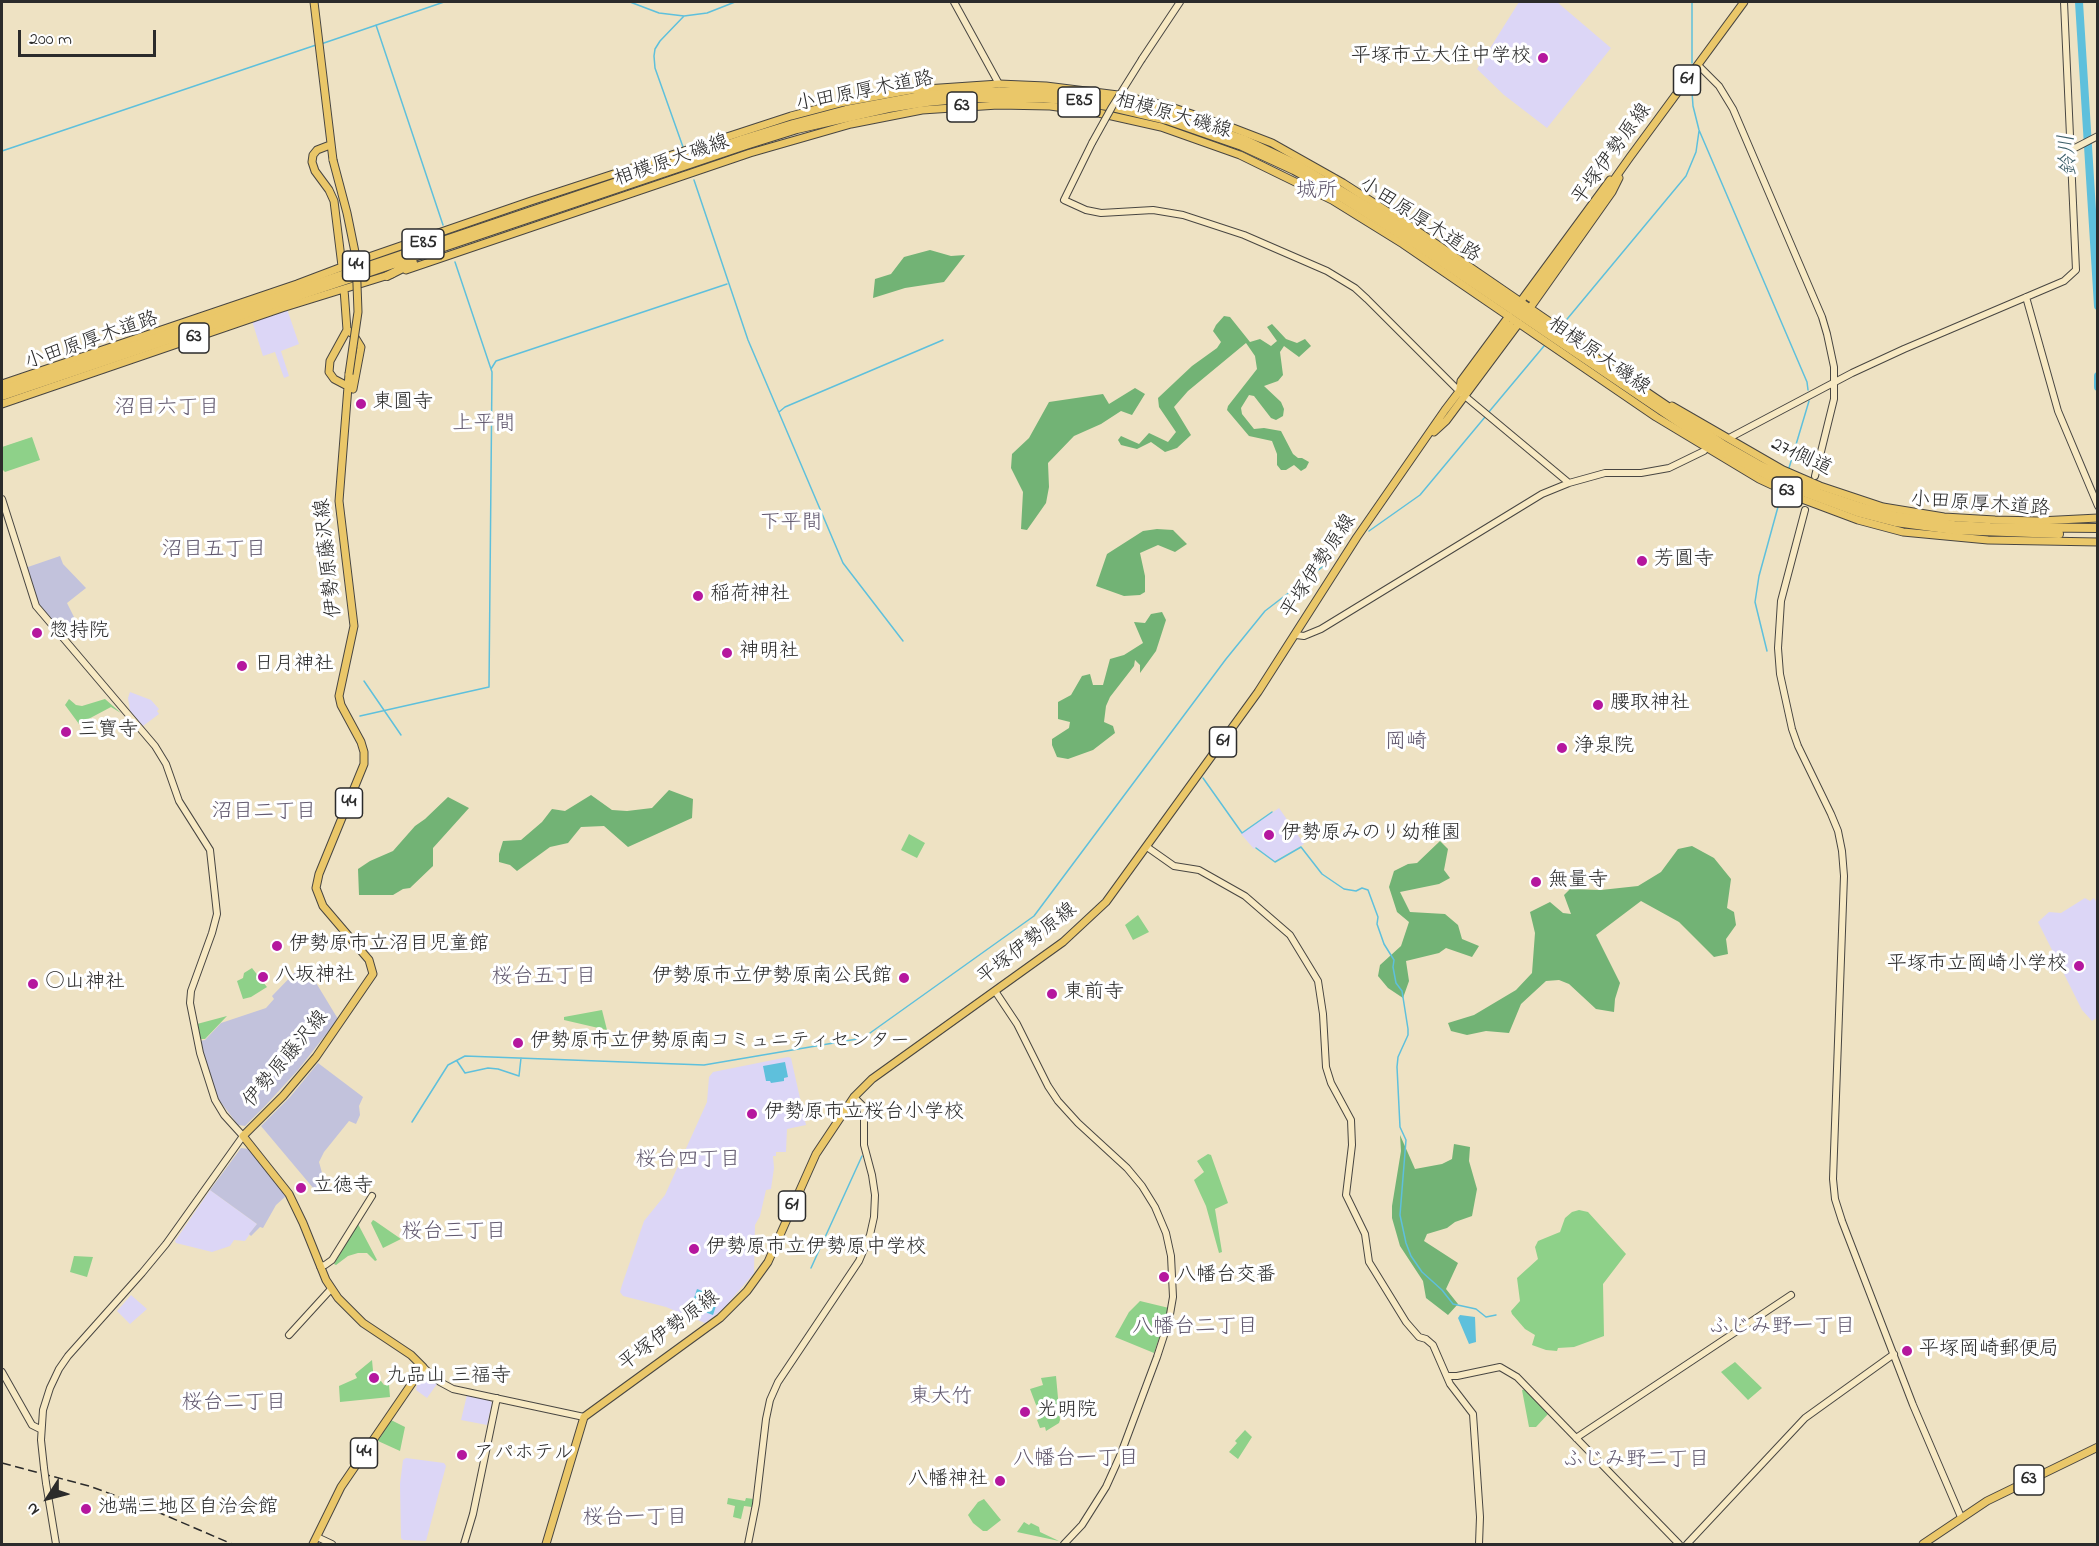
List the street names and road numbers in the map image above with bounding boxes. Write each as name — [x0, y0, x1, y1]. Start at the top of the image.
road number: 61 — [1674, 65, 1700, 95]
street label: 小田原厚木道路 — [794, 68, 936, 118]
road number: E85 — [1058, 87, 1100, 117]
street label: 相模原大磯線 — [1112, 89, 1234, 145]
road number: 63 — [947, 92, 977, 122]
street label: 平塚伊勢原線 — [1568, 99, 1658, 211]
street label: 相模原大磯線 — [611, 131, 733, 193]
street label: 小田原厚木道路 — [1354, 173, 1484, 269]
road number: E85 — [402, 229, 444, 259]
road number: 44 — [342, 251, 370, 281]
street label: 小田原厚木道路 — [22, 308, 162, 376]
street label: 相模原大磯線 — [1542, 313, 1654, 401]
road number: 63 — [179, 323, 209, 353]
street label: 271側道 — [1767, 433, 1835, 483]
road number: 63 — [1772, 477, 1802, 507]
street label: 小田原厚木道路 — [1909, 489, 2051, 523]
street label: 伊勢原藤沢線 — [312, 497, 348, 619]
street label: 平塚伊勢原線 — [1277, 510, 1363, 624]
road number: 61 — [1210, 727, 1236, 757]
road number: 44 — [336, 788, 362, 818]
street label: 平塚伊勢原線 — [973, 899, 1083, 991]
street label: 伊勢原藤沢線 — [239, 1006, 335, 1114]
road number: 61 — [778, 1191, 806, 1221]
street label: 平塚伊勢原線 — [615, 1286, 725, 1378]
road number: 44 — [350, 1438, 378, 1468]
road number: 63 — [2014, 1465, 2044, 1495]

